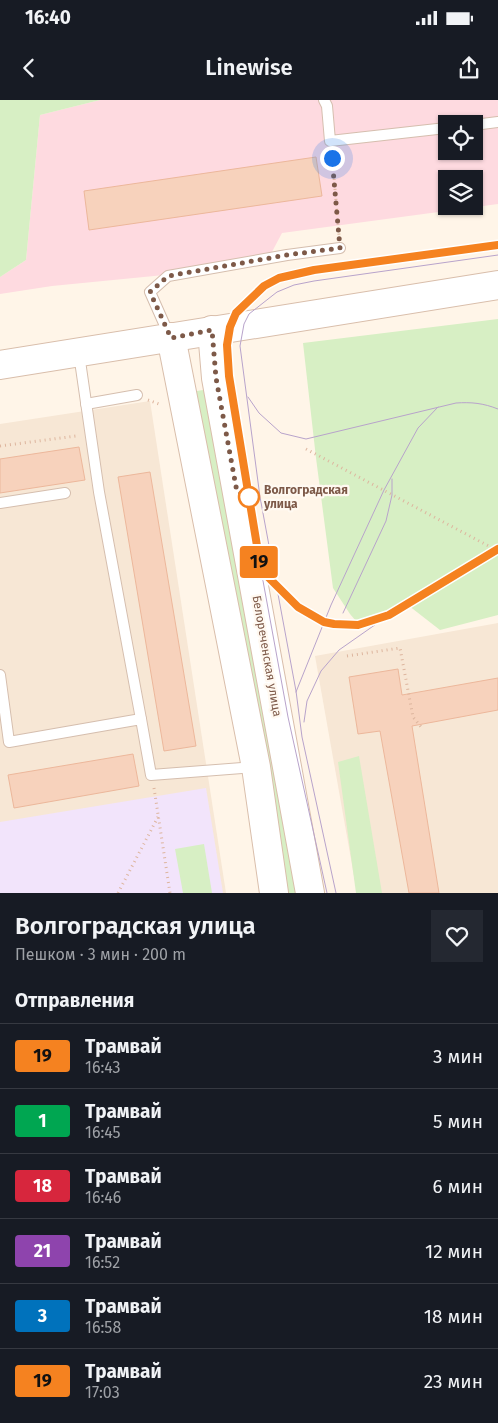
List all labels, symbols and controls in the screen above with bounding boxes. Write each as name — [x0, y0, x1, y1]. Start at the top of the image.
text: 16:40 — [25, 6, 71, 29]
icon: back — [15, 54, 43, 82]
text: Linewise — [205, 54, 293, 81]
icon: share — [455, 54, 483, 82]
map controls — [438, 115, 483, 215]
button: locate — [438, 115, 483, 160]
your location — [320, 146, 345, 171]
button: layers — [438, 170, 483, 215]
place label: Волгоградская улица — [263, 483, 348, 511]
marker: Волгоградская улица — [238, 486, 260, 508]
line badge: 19 — [236, 546, 282, 578]
text: 19 — [250, 551, 268, 573]
street label: Белореченская улица — [249, 594, 285, 718]
button: heart — [431, 910, 483, 962]
text: Волгоградская улица — [15, 912, 256, 940]
text: Пешком · 3 мин · 200 m — [15, 945, 186, 964]
text: Отправления — [15, 989, 134, 1012]
text: Трамвай — [85, 1035, 162, 1058]
text: 19 — [33, 1045, 52, 1067]
text: 3 мин — [433, 1045, 483, 1068]
text: 16:43 — [85, 1058, 120, 1077]
text: Трамвай — [85, 1100, 162, 1123]
text: 1 — [38, 1110, 47, 1132]
text: 5 мин — [433, 1110, 483, 1133]
text: 16:45 — [85, 1123, 121, 1142]
text: Трамвай — [85, 1165, 162, 1188]
text: 18 — [33, 1175, 52, 1197]
text: 6 мин — [432, 1175, 483, 1198]
text: 16:46 — [85, 1188, 121, 1207]
text: Трамвай — [85, 1230, 162, 1253]
text: 21 — [34, 1240, 51, 1262]
text: 12 мин — [425, 1240, 483, 1263]
text: 16:52 — [85, 1253, 120, 1272]
text: Трамвай — [85, 1295, 162, 1318]
text: 3 — [38, 1305, 47, 1327]
text: 18 мин — [424, 1305, 483, 1328]
text: 16:58 — [85, 1318, 121, 1337]
text: Трамвай — [85, 1360, 162, 1383]
text: 19 — [33, 1370, 52, 1392]
text: 23 мин — [424, 1370, 483, 1393]
text: 17:03 — [85, 1383, 120, 1402]

